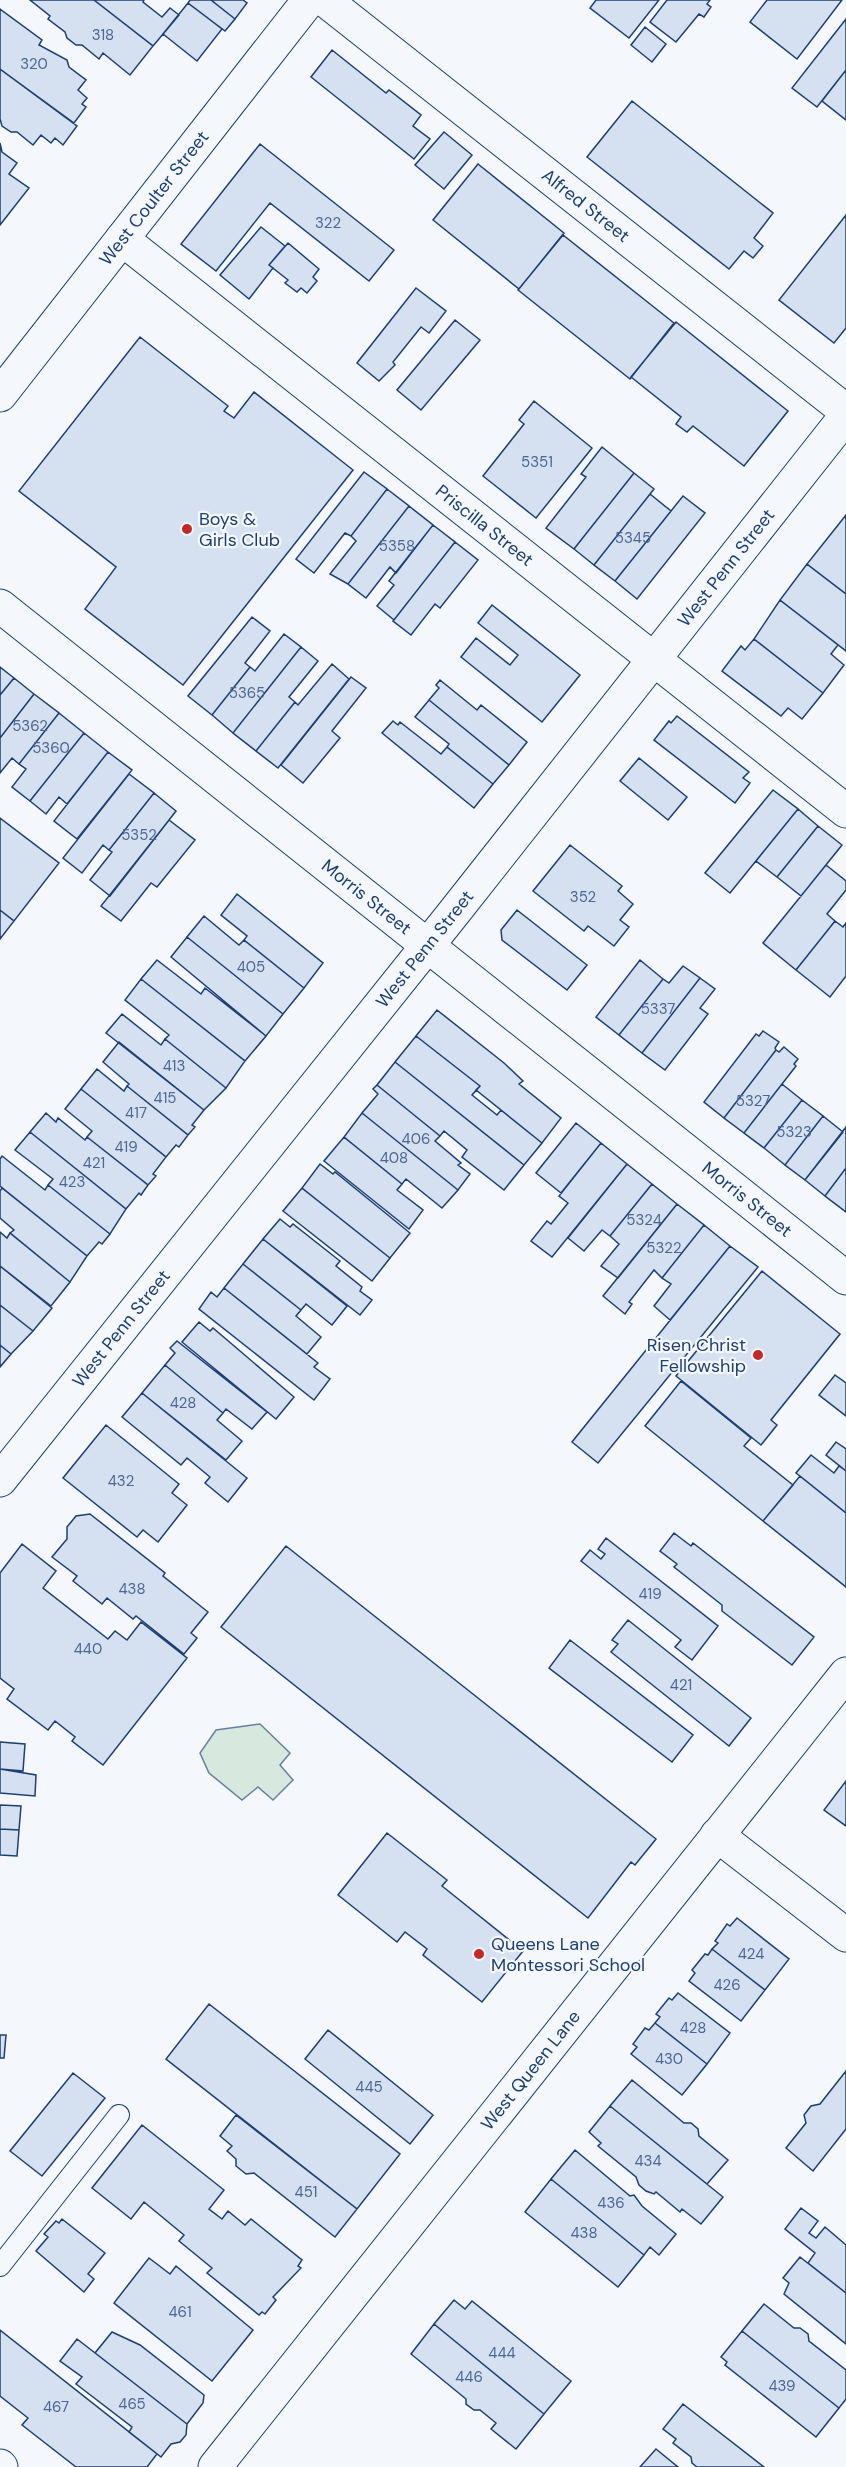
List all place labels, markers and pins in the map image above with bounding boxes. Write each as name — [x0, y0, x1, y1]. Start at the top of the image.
place label: Boys & Girls Club — [199, 507, 280, 552]
marker: Boys & Girls Club — [180, 522, 194, 536]
place label: Risen Christ Fellowship — [647, 1333, 746, 1378]
marker: Risen Christ Fellowship — [751, 1348, 765, 1362]
place label: Queens Lane Montessori School — [491, 1932, 645, 1977]
marker: Queens Lane Montessori School — [472, 1947, 486, 1961]

